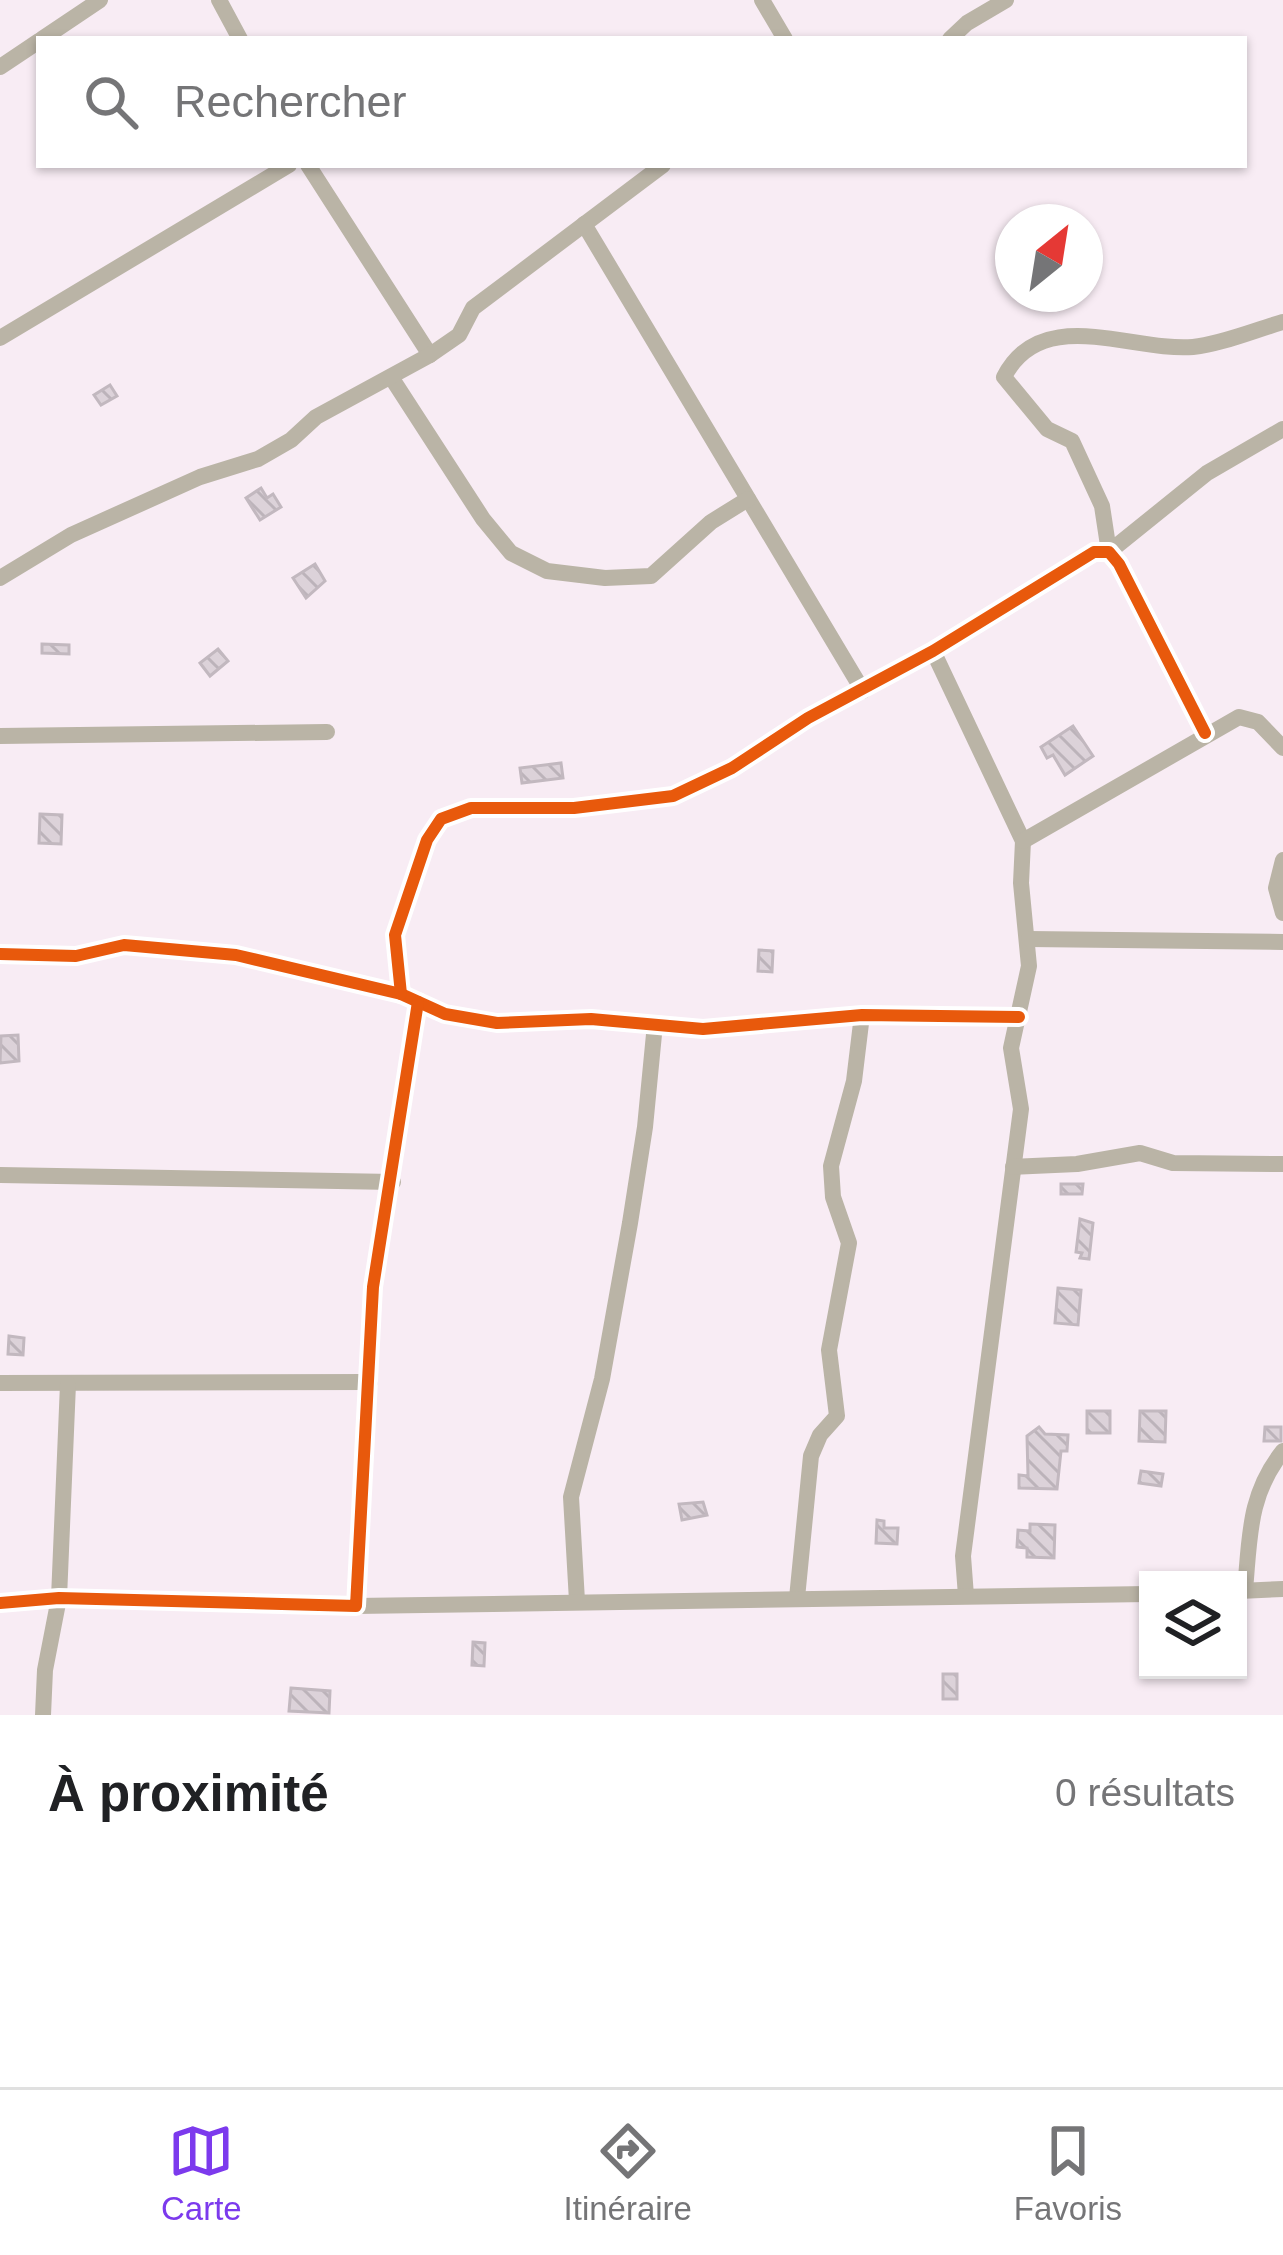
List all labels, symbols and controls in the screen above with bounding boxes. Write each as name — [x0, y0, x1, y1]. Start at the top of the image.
search box — [36, 36, 1247, 168]
icon: search — [78, 69, 144, 135]
text: Rechercher — [174, 76, 407, 127]
north arrow — [995, 204, 1103, 312]
map controls — [1139, 1571, 1247, 1679]
button: layers — [1139, 1571, 1247, 1679]
text: À proximité — [48, 1765, 329, 1822]
text: 0 résultats — [1055, 1771, 1235, 1814]
tab: Carte — [161, 2118, 242, 2228]
tab: Itinéraire — [564, 2118, 692, 2228]
tab: Favoris — [1014, 2118, 1122, 2228]

